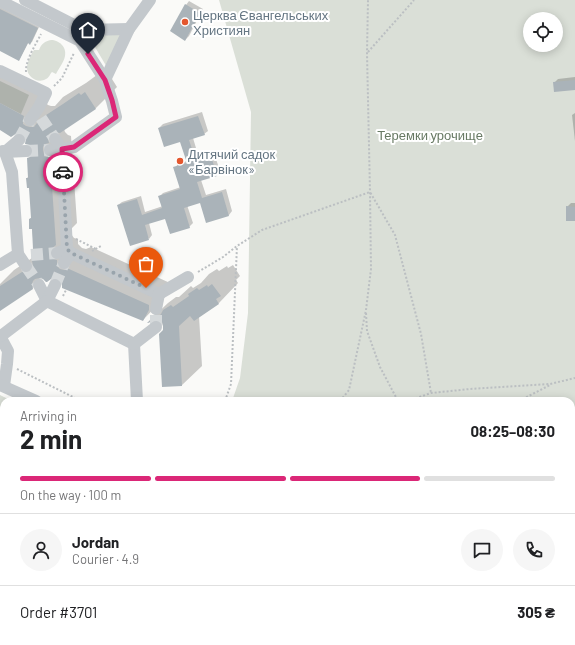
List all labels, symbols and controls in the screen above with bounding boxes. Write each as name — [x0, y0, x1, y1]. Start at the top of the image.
place label: Церква Євангельських Християн — [193, 7, 329, 38]
map controls — [523, 12, 563, 52]
button: locate — [523, 12, 563, 52]
pin — [71, 13, 105, 54]
marker: Церква Євангельських Християн — [180, 17, 190, 27]
icon: home — [77, 19, 99, 41]
park label: Теремки урочище — [377, 127, 483, 143]
place label: Дитячий садок «Барвінок» — [188, 146, 276, 177]
courier — [43, 152, 83, 192]
marker: Дитячий садок «Барвінок» — [175, 156, 185, 166]
icon: car — [52, 161, 74, 183]
pin — [129, 247, 163, 288]
icon: bag — [135, 253, 157, 275]
text: Arriving in — [20, 408, 77, 424]
text: 08:25–08:30 — [470, 422, 555, 440]
text: 2 min — [20, 423, 82, 454]
text: On the way · 100 m — [20, 487, 121, 503]
button: person — [20, 529, 62, 571]
button: chat — [461, 529, 503, 571]
button: phone — [513, 529, 555, 571]
text: Jordan — [72, 533, 119, 551]
text: Courier · 4.9 — [72, 551, 139, 567]
text: Order #3701 — [20, 603, 97, 621]
text: 305 ₴ — [517, 603, 555, 621]

